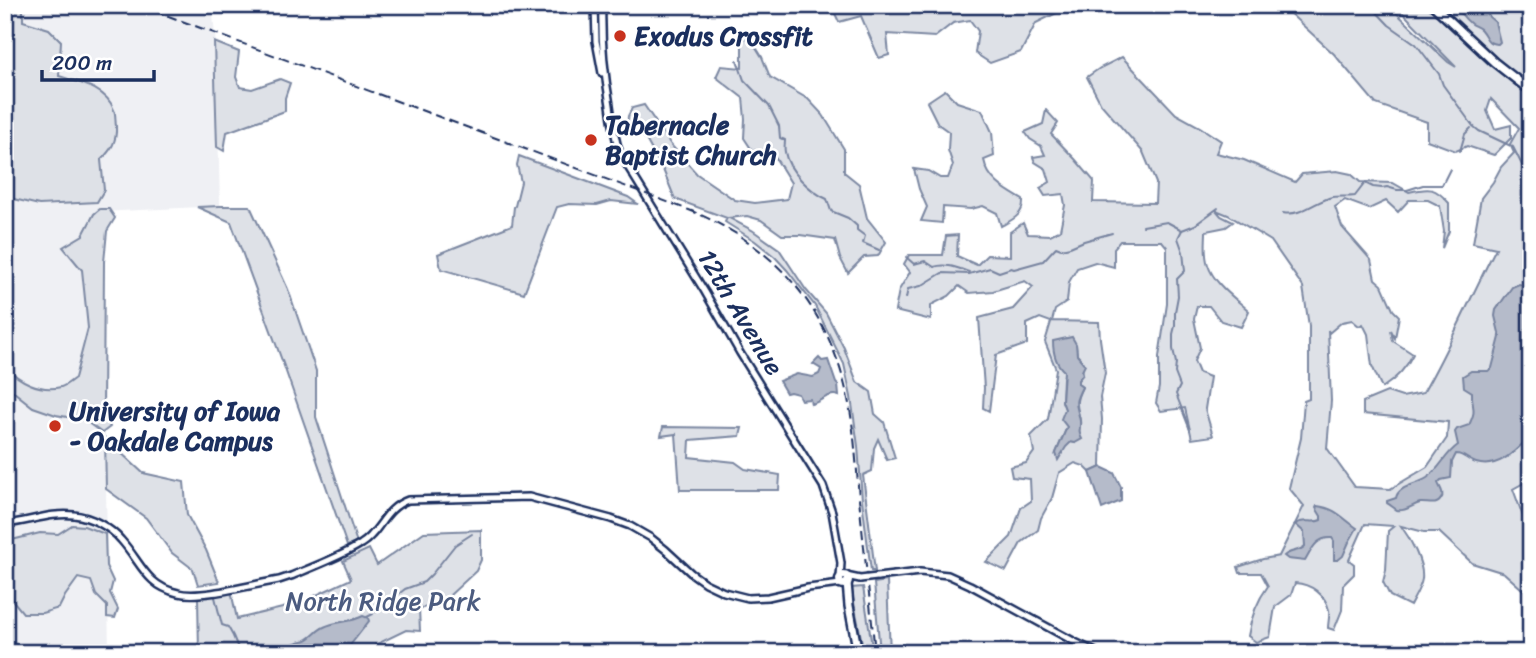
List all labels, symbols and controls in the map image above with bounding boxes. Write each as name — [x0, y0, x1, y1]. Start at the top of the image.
place label: Exodus Crossfit — [634, 13, 814, 59]
marker: Exodus Crossfit — [612, 28, 628, 44]
scale bar — [42, 38, 154, 82]
text: 200 m — [52, 44, 112, 82]
place label: Tabernacle Baptist Church — [605, 102, 777, 178]
marker: Tabernacle Baptist Church — [583, 132, 599, 148]
street label: 12th Avenue — [685, 240, 797, 385]
place label: University of Iowa - Oakdale Campus — [69, 388, 281, 464]
marker: University of Iowa - Oakdale Campus — [47, 418, 63, 434]
park label: North Ridge Park — [285, 578, 481, 624]

